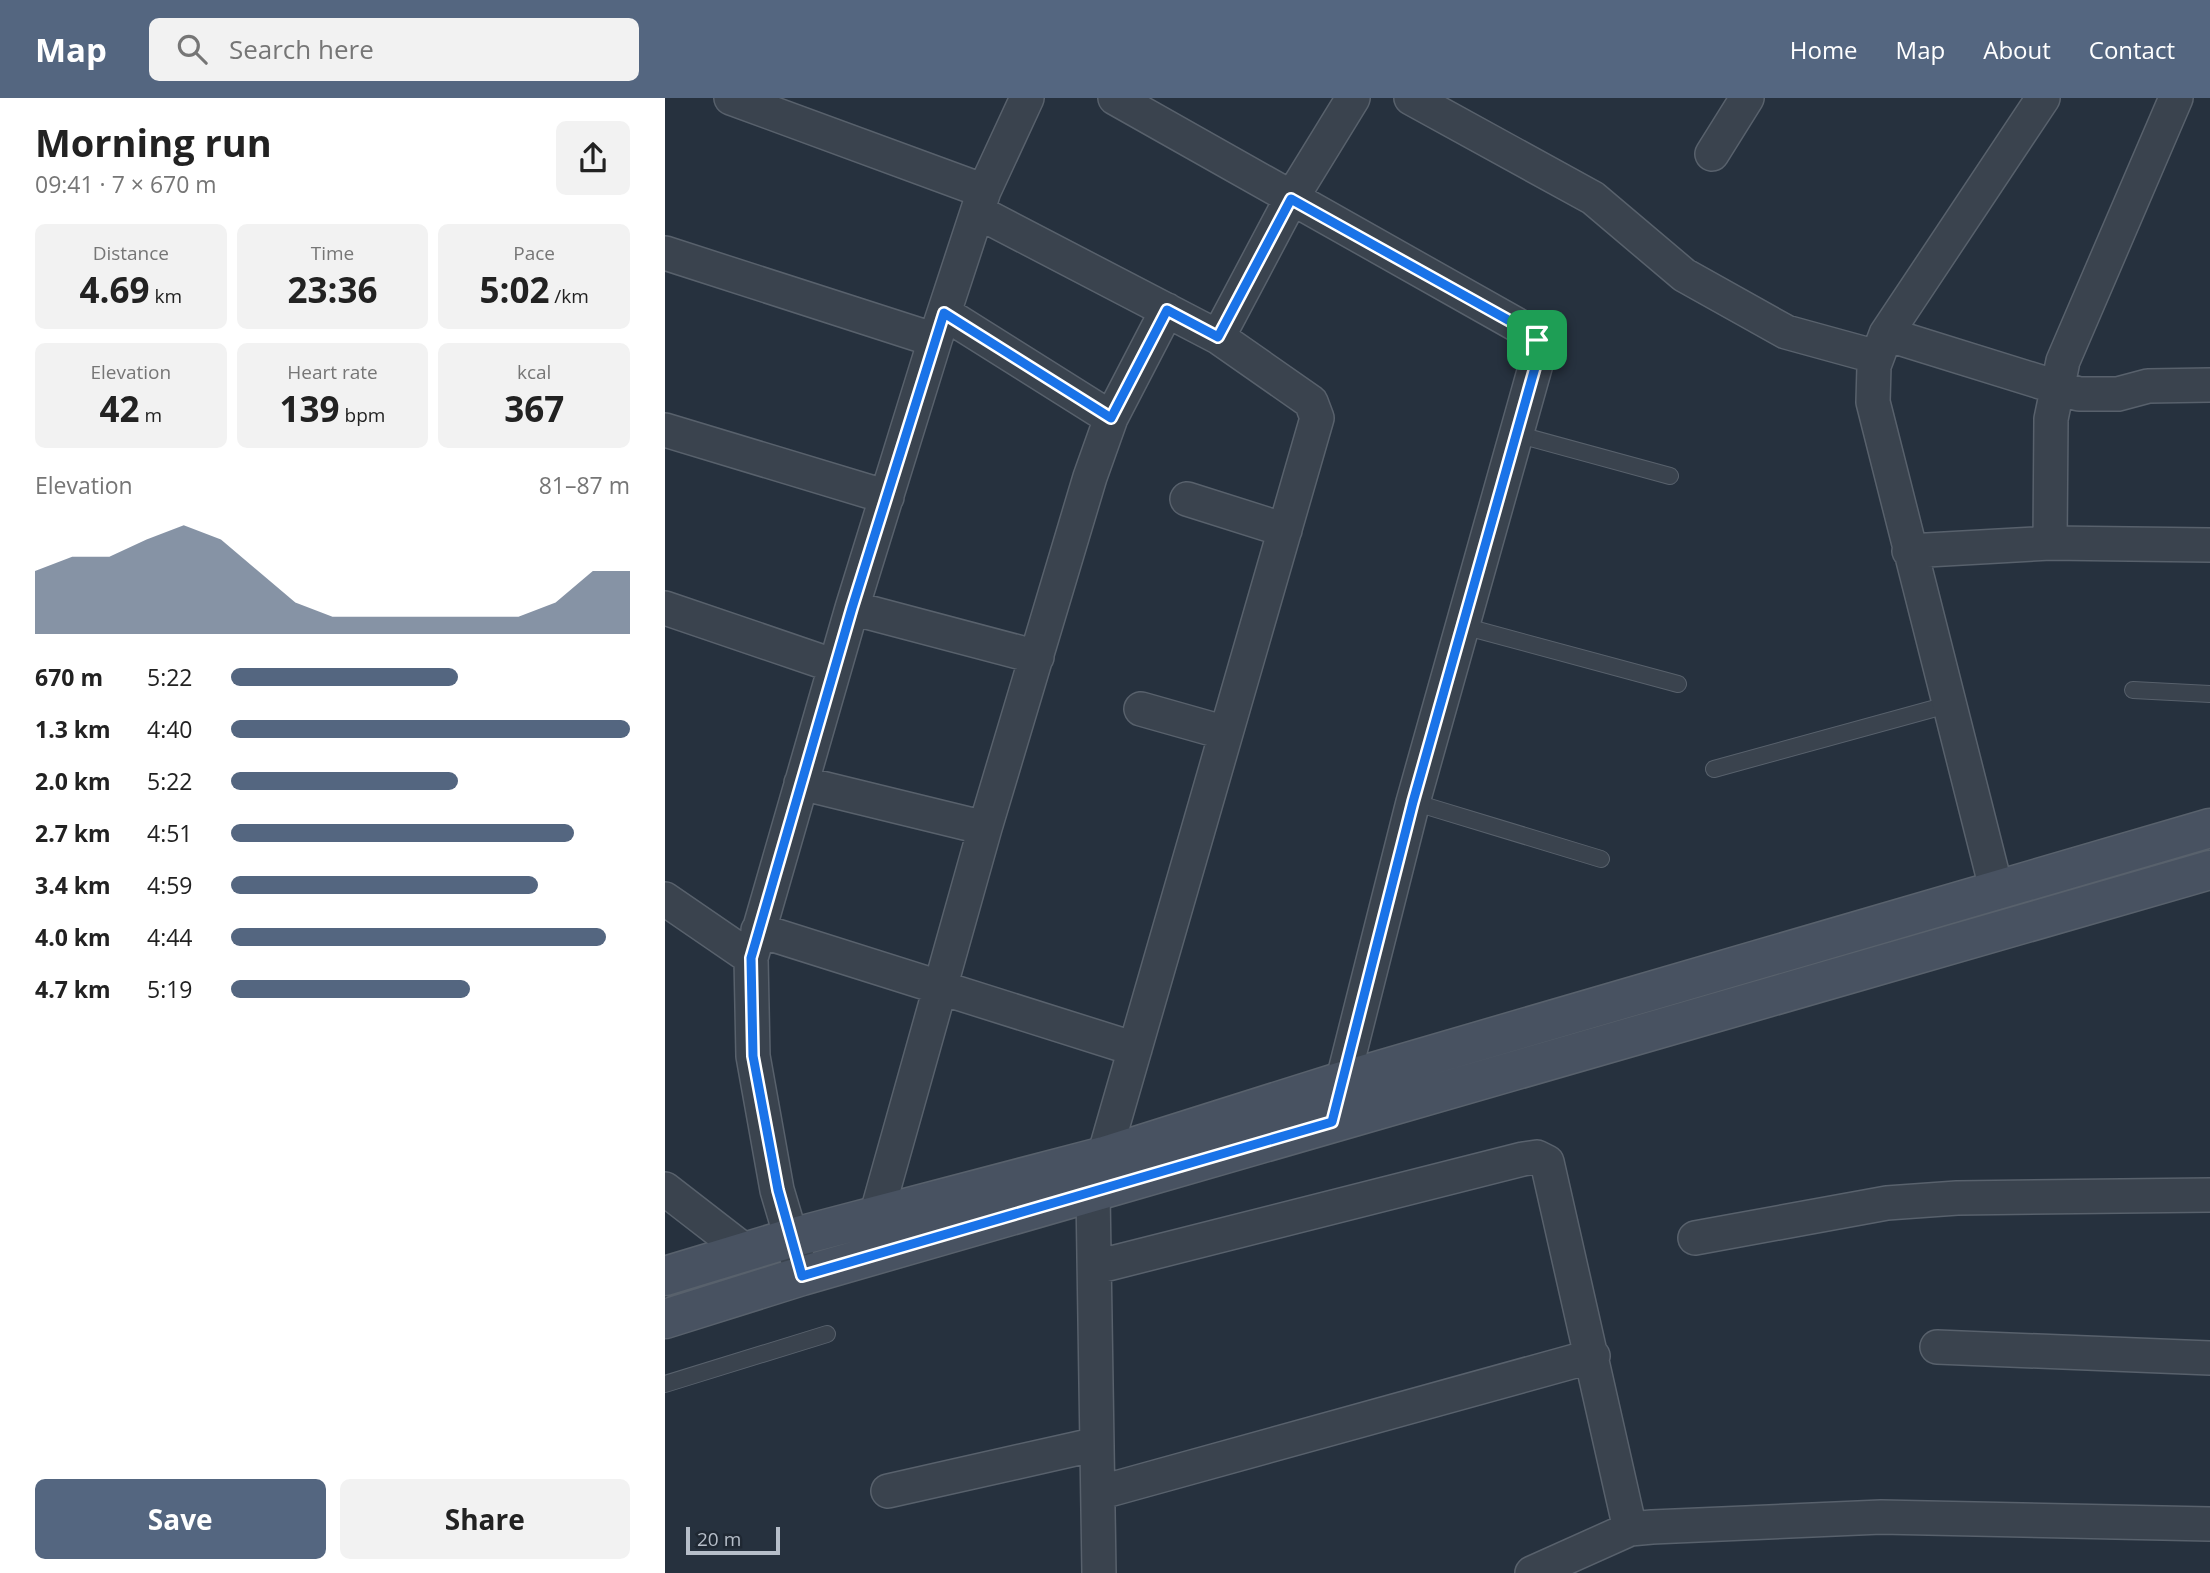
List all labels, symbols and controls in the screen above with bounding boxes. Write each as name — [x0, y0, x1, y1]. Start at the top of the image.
search box — [149, 18, 639, 81]
text: Map — [35, 27, 107, 72]
icon: search — [173, 30, 211, 68]
text: Search here — [229, 31, 374, 67]
text: Home — [1790, 33, 1858, 66]
text: Map — [1896, 33, 1945, 66]
text: About — [1983, 33, 2051, 66]
text: Contact — [2089, 33, 2175, 66]
text: Morning run — [35, 116, 272, 168]
button: share — [556, 121, 630, 195]
text: 09:41 · 7 × 670 m — [35, 168, 217, 200]
text: Distance — [93, 240, 169, 266]
text: Time — [311, 240, 354, 266]
text: Pace — [513, 240, 555, 266]
text: 4.69 — [80, 266, 150, 313]
text: 23:36 — [287, 266, 378, 313]
text: 5:02 — [479, 266, 549, 313]
text: km — [150, 283, 182, 309]
text: /km — [549, 283, 589, 309]
pin — [1507, 310, 1567, 370]
icon: arrive — [1518, 321, 1556, 359]
text: Elevation — [90, 359, 171, 385]
text: Heart rate — [287, 359, 378, 385]
text: kcal — [517, 359, 551, 385]
text: 42 — [100, 385, 140, 432]
text: 139 — [280, 385, 340, 432]
text: 367 — [504, 385, 564, 432]
text: m — [140, 402, 162, 428]
text: bpm — [340, 402, 385, 428]
text: Elevation — [35, 469, 133, 501]
text: 81–87 m — [539, 469, 630, 501]
text: 670 m — [35, 661, 103, 693]
text: 5:22 — [147, 661, 193, 693]
text: 1.3 km — [35, 713, 111, 745]
text: 4:40 — [147, 713, 193, 745]
text: 2.0 km — [35, 765, 111, 797]
text: 5:22 — [147, 765, 193, 797]
text: 2.7 km — [35, 817, 111, 849]
text: 4:51 — [147, 817, 193, 849]
text: 3.4 km — [35, 869, 111, 901]
text: 4:59 — [147, 869, 193, 901]
text: 4.0 km — [35, 921, 111, 953]
text: 4:44 — [147, 921, 193, 953]
text: 4.7 km — [35, 973, 111, 1005]
text: 5:19 — [147, 973, 193, 1005]
button: Save — [35, 1479, 326, 1559]
button: Share — [340, 1479, 630, 1559]
scale bar — [686, 1524, 781, 1556]
text: 20 m — [697, 1526, 741, 1552]

